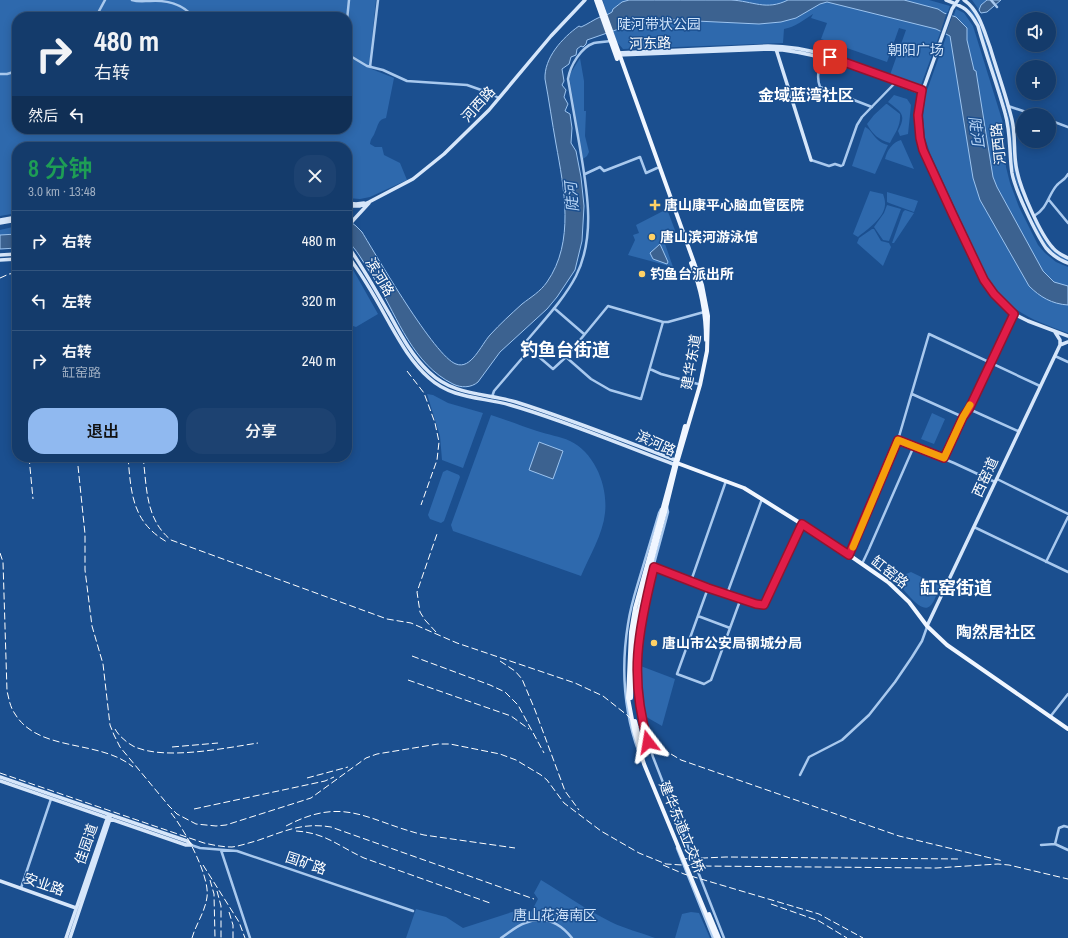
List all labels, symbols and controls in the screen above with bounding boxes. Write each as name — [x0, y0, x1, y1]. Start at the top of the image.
map controls — [1016, 12, 1056, 148]
button: sound — [1016, 12, 1056, 52]
park label: 陡河带状公园 — [617, 15, 701, 33]
text: 480 m — [94, 22, 159, 60]
icon: right — [28, 28, 80, 80]
street label: 河东路 — [629, 33, 671, 53]
pin — [813, 40, 847, 74]
park label: 朝阳广场 — [888, 41, 944, 59]
icon: arrive — [819, 46, 841, 68]
text: 右转 — [94, 60, 130, 85]
button: + — [1016, 60, 1056, 100]
street label: 河西路 — [457, 82, 499, 126]
district label: 金域蓝湾社区 — [758, 84, 854, 106]
icon: left — [66, 104, 88, 126]
text: 然后 — [28, 105, 58, 126]
button: − — [1016, 108, 1056, 148]
water label: 陡河 — [964, 115, 989, 150]
street label: 河西路 — [987, 122, 1009, 166]
text: 8 分钟 — [28, 152, 92, 184]
button: close — [294, 155, 336, 197]
water label: 陡河 — [559, 178, 583, 213]
text: 3.0 km · 13:48 — [28, 183, 96, 200]
place label: 唐山康平心脑血管医院 — [664, 196, 804, 214]
marker: 唐山康平心脑血管医院 — [649, 199, 661, 211]
place label: 唐山滨河游泳馆 — [660, 228, 758, 246]
icon: right — [28, 230, 50, 252]
text: 480 m — [302, 230, 336, 251]
text: 右转 — [62, 231, 92, 252]
marker: 唐山滨河游泳馆 — [647, 232, 657, 242]
street label: 滨河路 — [361, 254, 399, 300]
place label: 钓鱼台派出所 — [650, 265, 734, 283]
marker: 钓鱼台派出所 — [637, 269, 647, 279]
icon: left — [28, 290, 50, 312]
text: 320 m — [302, 290, 336, 311]
text: 左转 — [62, 291, 92, 312]
street label: 建华东道 — [677, 333, 705, 391]
district label: 钓鱼台街道 — [520, 337, 610, 362]
text: 右转 — [62, 341, 92, 362]
icon: right — [28, 350, 50, 372]
text: 240 m — [302, 350, 336, 371]
text: 缸窑路 — [62, 364, 101, 381]
button: 退出 — [28, 408, 178, 454]
button: 分享 — [186, 408, 336, 454]
street label: 滨河路 — [633, 426, 679, 460]
street label: 西窑道 — [968, 454, 1002, 500]
street label: 缸窑路 — [868, 552, 912, 592]
district label: 缸窑街道 — [920, 575, 992, 600]
district label: 陶然居社区 — [956, 621, 1036, 643]
place label: 唐山市公安局钢城分局 — [662, 634, 802, 652]
marker: 唐山市公安局钢城分局 — [649, 638, 659, 648]
position arrow — [627, 721, 669, 763]
street label: 建华东道立交桥 — [655, 778, 709, 876]
street label: 佳园道 — [71, 821, 101, 867]
street label: 国矿路 — [283, 848, 329, 878]
street label: 安业路 — [21, 869, 67, 899]
park label: 唐山花海南区 — [513, 906, 597, 924]

